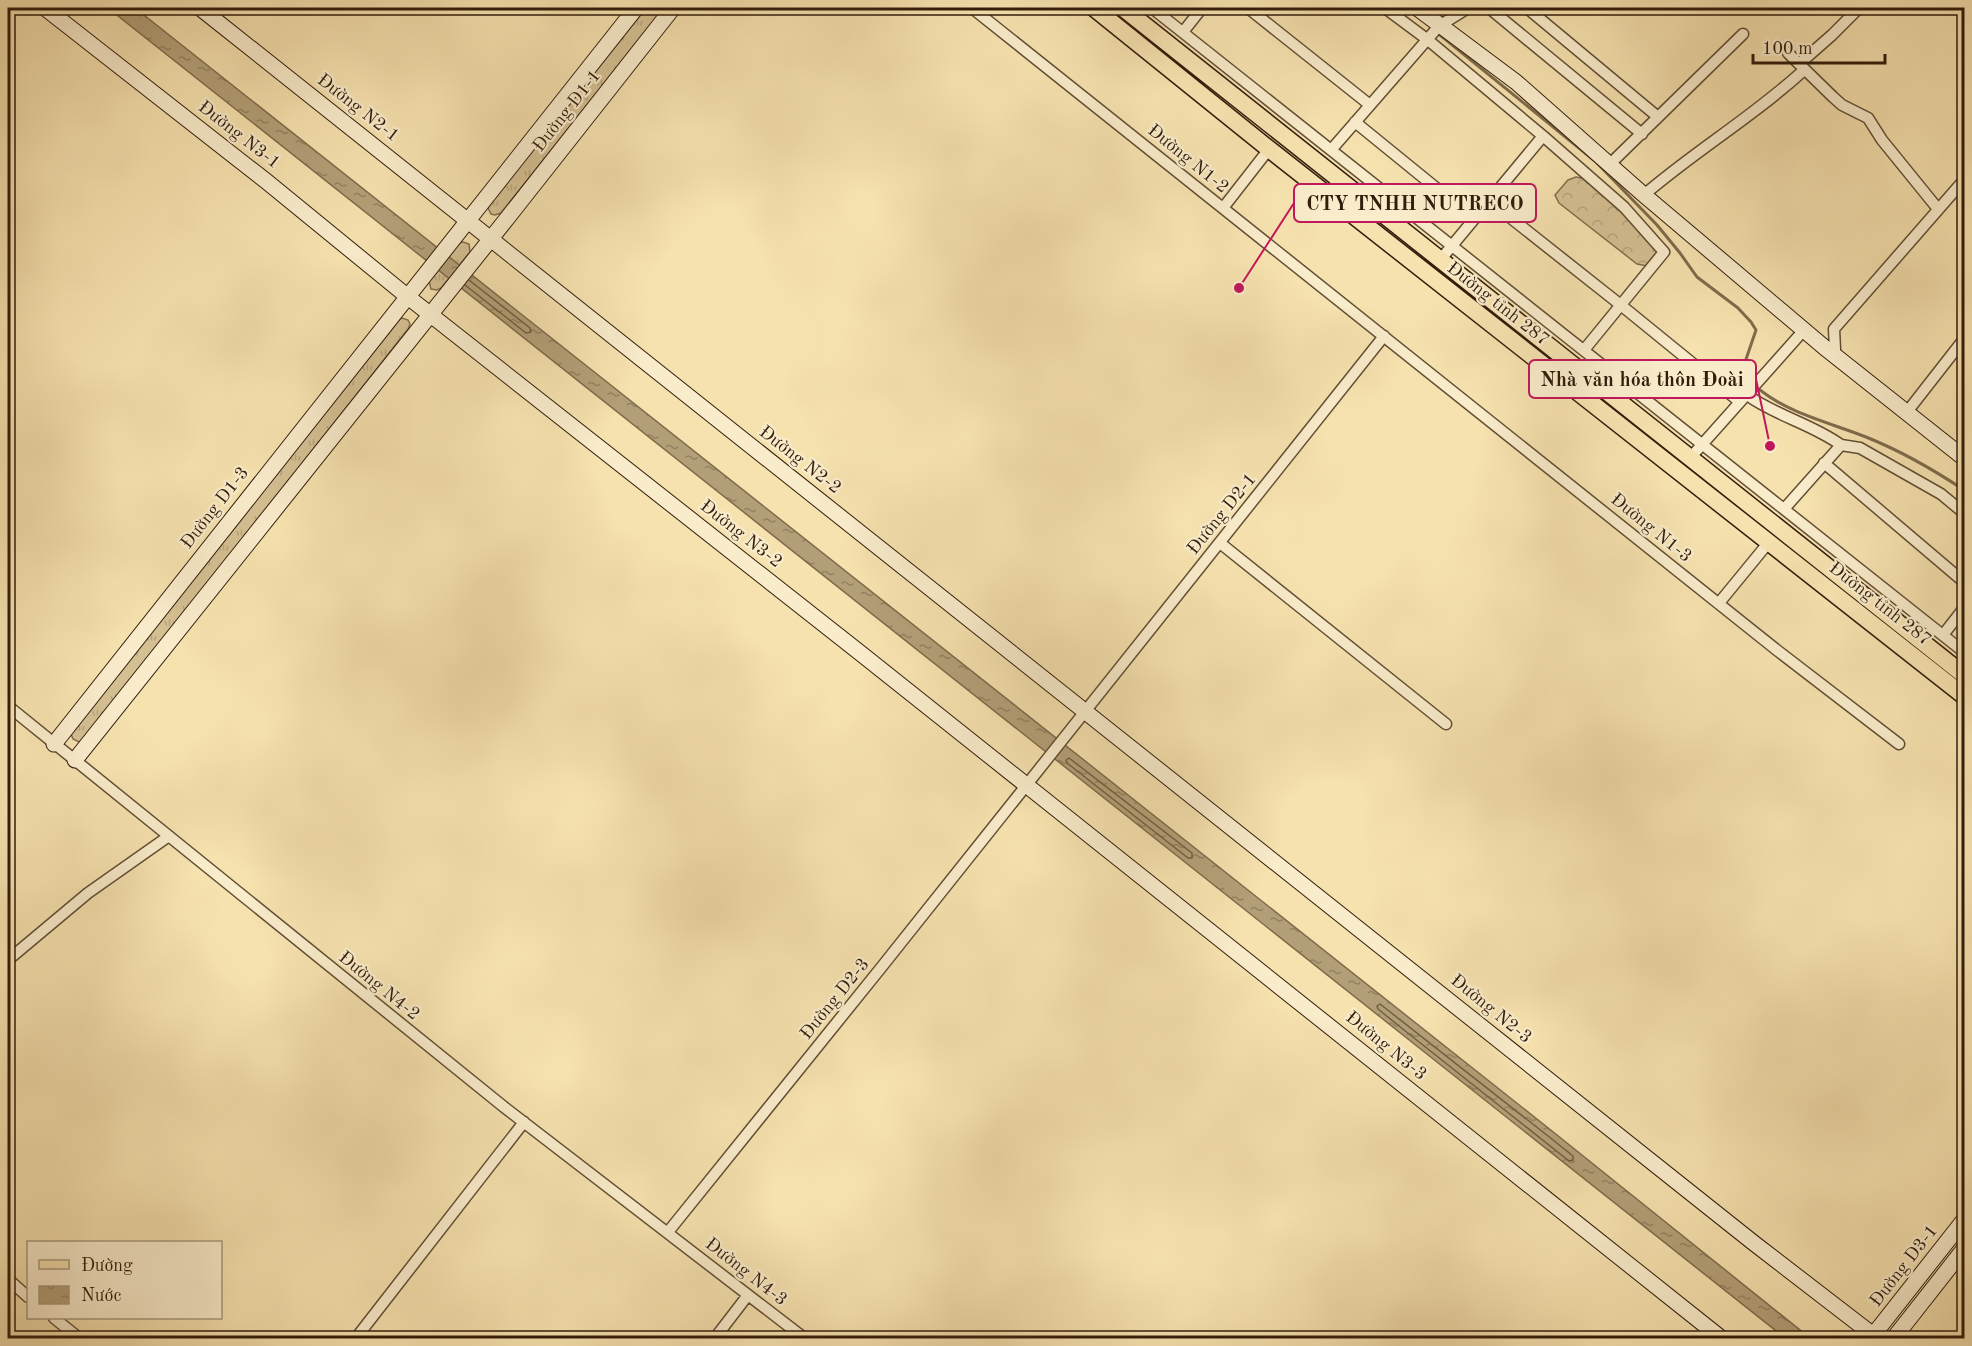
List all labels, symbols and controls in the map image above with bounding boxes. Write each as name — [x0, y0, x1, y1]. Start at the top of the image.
scale bar — [1753, 27, 1885, 65]
text: 100 m — [1762, 40, 1813, 58]
street label: Đường D1-1 — [530, 67, 604, 155]
street label: Đường N2-1 — [314, 71, 402, 145]
street label: Đường N3-1 — [195, 98, 283, 172]
street label: Đường N1-2 — [1144, 121, 1232, 197]
callout: CTY TNHH NUTRECO — [1294, 184, 1536, 222]
text: CTY TNHH NUTRECO — [1306, 195, 1524, 215]
street label: Đường tỉnh 287 — [1444, 259, 1552, 349]
callout: Nhà văn hóa thôn Đoài — [1529, 360, 1756, 398]
text: Nhà văn hóa thôn Đoài — [1540, 371, 1744, 391]
street label: Đường N2-2 — [756, 423, 844, 497]
street label: Đường D1-3 — [178, 464, 252, 552]
street label: Đường D2-1 — [1184, 470, 1260, 558]
street label: Đường N1-3 — [1607, 490, 1695, 566]
street label: Đường N3-2 — [697, 497, 785, 571]
street label: Đường tỉnh 287 — [1826, 559, 1934, 649]
street label: Đường N4-2 — [335, 948, 423, 1024]
street label: Đường D2-3 — [797, 955, 873, 1043]
street label: Đường N2-3 — [1447, 971, 1535, 1047]
street label: Đường N3-3 — [1342, 1008, 1430, 1084]
street label: Đường D3-1 — [1867, 1222, 1941, 1310]
street label: Đường N4-3 — [702, 1235, 790, 1309]
legend — [27, 1241, 222, 1319]
text: Đường — [81, 1257, 133, 1275]
text: Nước — [81, 1287, 121, 1305]

